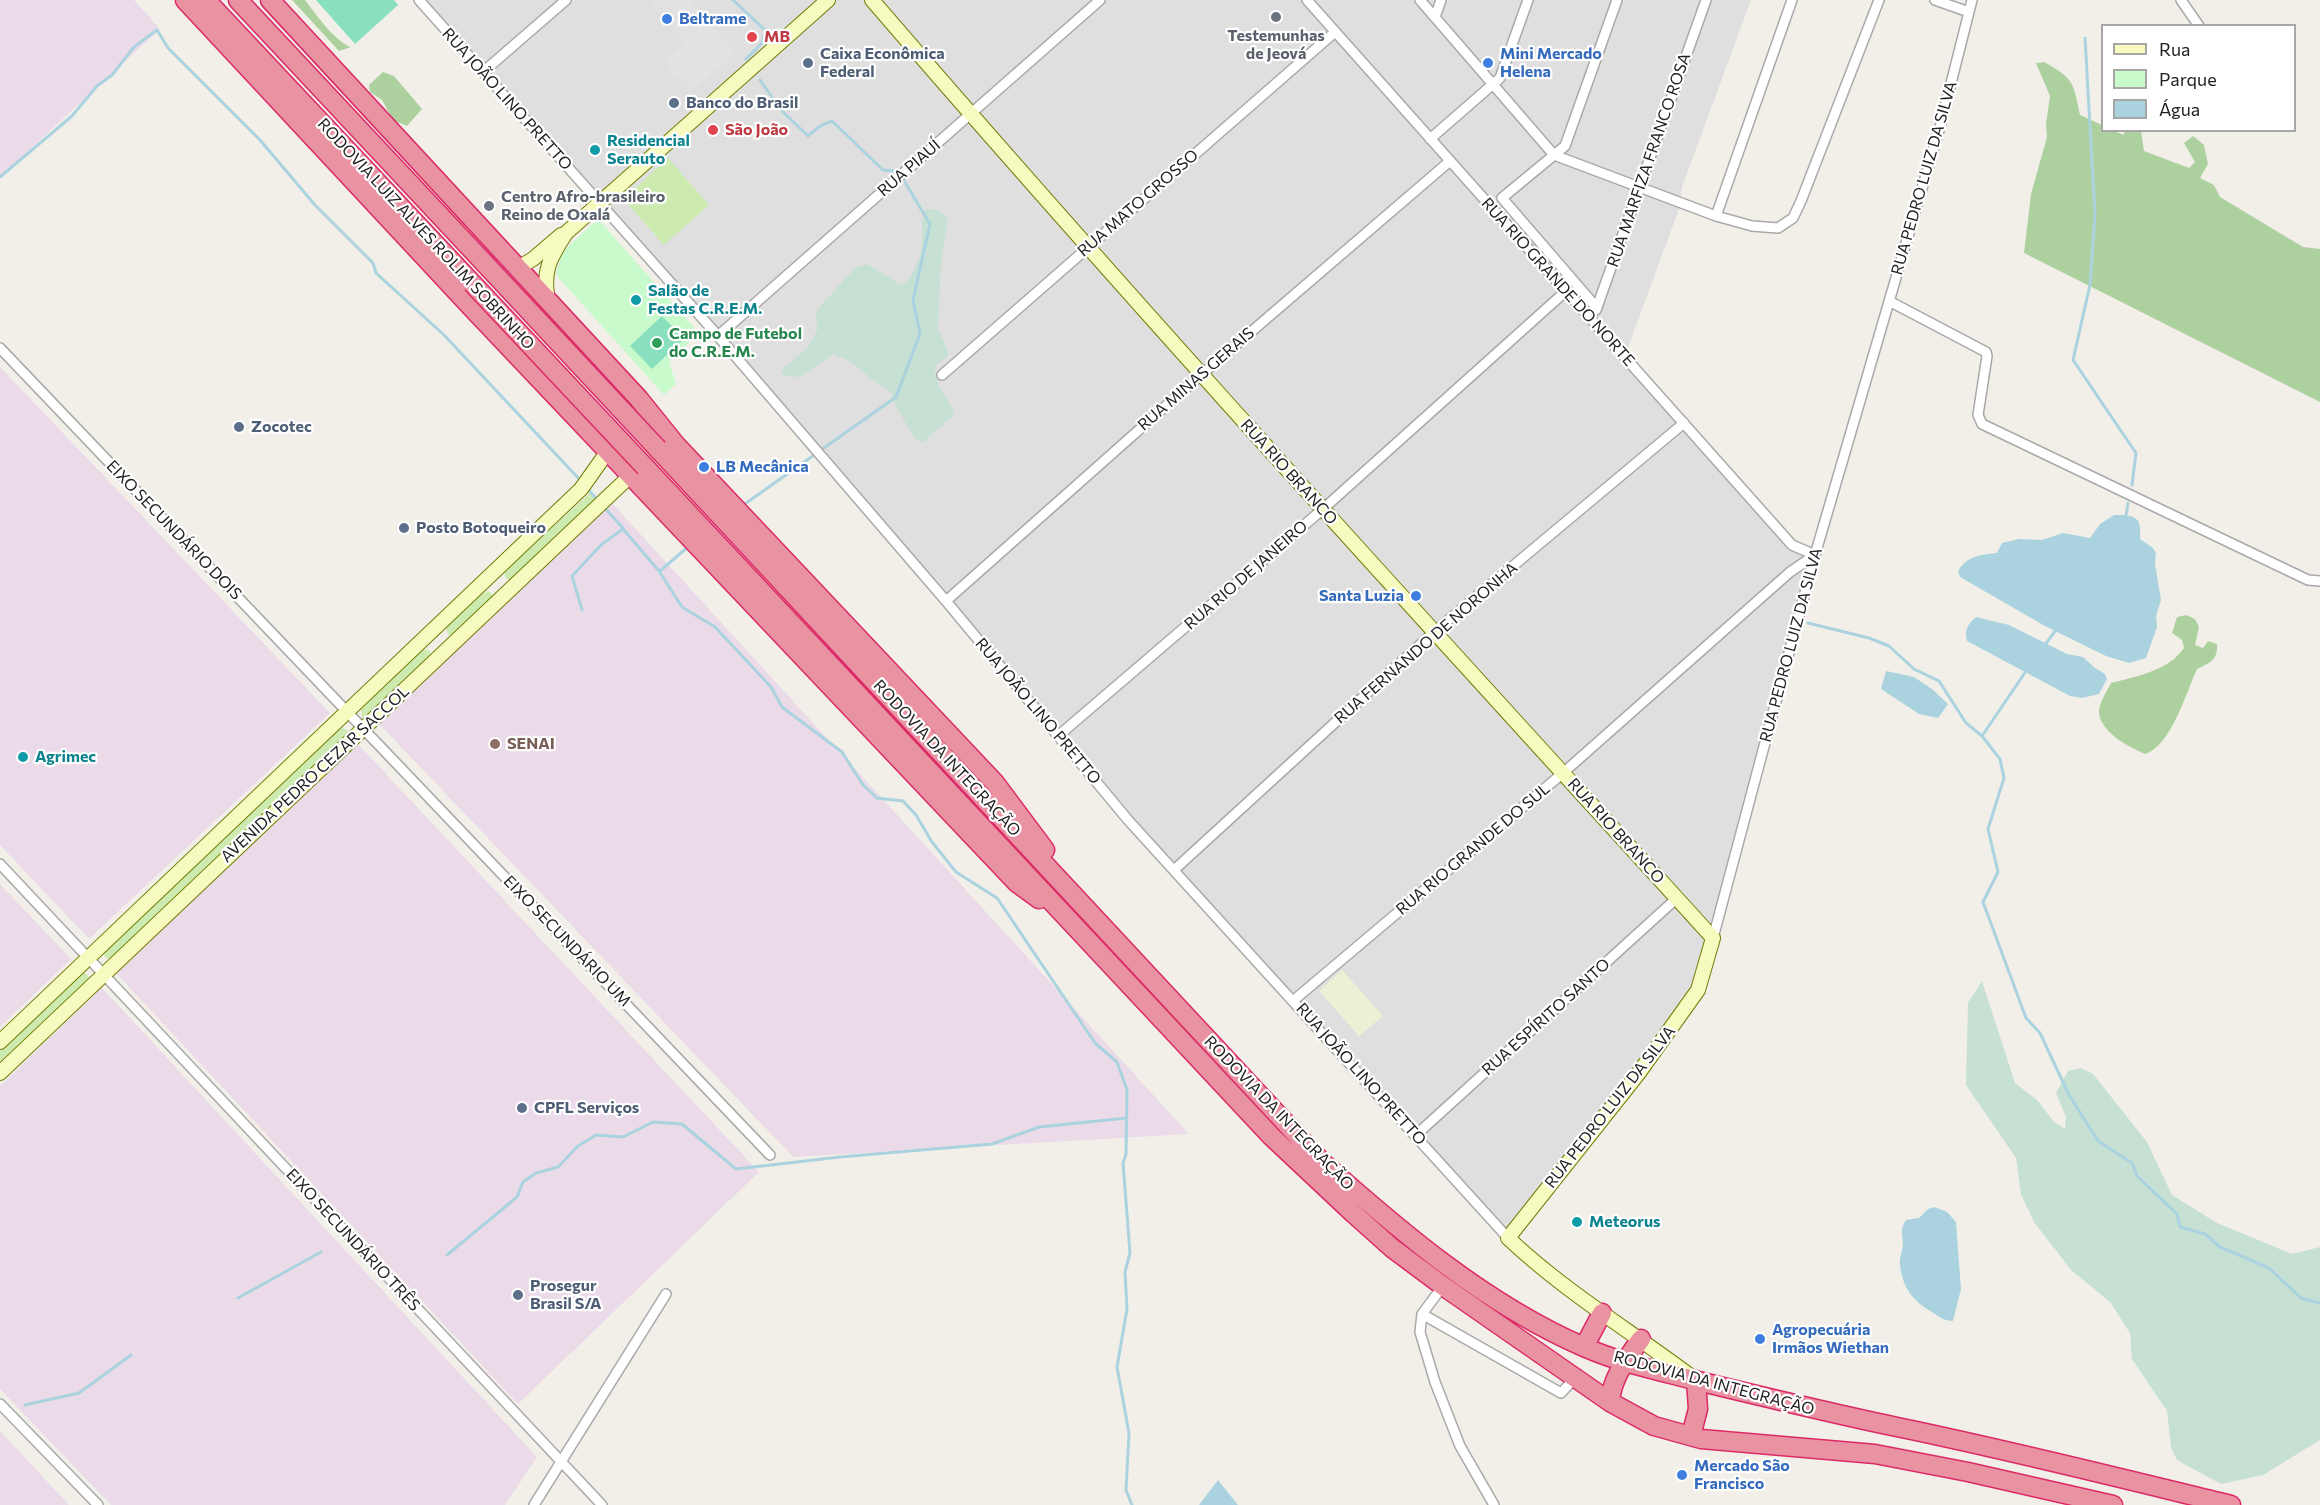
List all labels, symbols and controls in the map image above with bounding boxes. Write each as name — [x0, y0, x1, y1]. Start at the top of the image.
place label: Beltrame — [679, 9, 746, 29]
marker: Testemunhas de Jeová — [1269, 10, 1283, 24]
marker: Beltrame — [660, 12, 674, 26]
street label: RUA JOÃO LINO PRETTO — [438, 24, 576, 174]
legend — [2101, 24, 2296, 132]
place label: Testemunhas de Jeová — [1227, 26, 1325, 64]
place label: MB — [764, 27, 790, 47]
marker: MB — [745, 30, 759, 44]
text: Rua — [2159, 38, 2190, 60]
place label: Caixa Econômica Federal — [820, 44, 945, 82]
place label: Mini Mercado Helena — [1500, 44, 1602, 82]
street label: RUA MARFIZA FRANCO ROSA — [1603, 50, 1695, 270]
marker: Caixa Econômica Federal — [801, 56, 815, 70]
marker: Mini Mercado Helena — [1481, 56, 1495, 70]
text: Parque — [2159, 68, 2217, 90]
street label: RUA PEDRO LUIZ DA SILVA — [1887, 79, 1961, 277]
place label: Banco do Brasil — [686, 93, 798, 113]
marker: Banco do Brasil — [667, 96, 681, 110]
text: Água — [2159, 98, 2200, 120]
street label: RODOVIA LUIZ ALVES ROLIM SOBRINHO — [314, 114, 538, 354]
place label: São João — [725, 120, 788, 140]
marker: São João — [706, 123, 720, 137]
place label: Residencial Serauto — [607, 131, 690, 169]
street label: RUA PIAUÍ — [874, 136, 944, 200]
marker: Residencial Serauto — [588, 143, 602, 157]
street label: RUA MATO GROSSO — [1074, 145, 1202, 261]
place label: Centro Afro-brasileiro Reino de Oxalá — [501, 187, 665, 225]
street label: RUA RIO GRANDE DO NORTE — [1477, 194, 1639, 370]
marker: Centro Afro-brasileiro Reino de Oxalá — [482, 199, 496, 213]
place label: Salão de Festas C.R.E.M. — [648, 281, 762, 319]
marker: Salão de Festas C.R.E.M. — [629, 293, 643, 307]
street label: RUA MINAS GERAIS — [1134, 323, 1258, 435]
place label: Campo de Futebol do C.R.E.M. — [669, 324, 802, 362]
marker: Campo de Futebol do C.R.E.M. — [650, 336, 664, 350]
street label: RUA RIO BRANCO — [1237, 415, 1341, 529]
place label: Zocotec — [251, 417, 312, 437]
marker: Zocotec — [232, 420, 246, 434]
street label: EIXO SECUNDÁRIO DOIS — [102, 456, 246, 604]
place label: LB Mecânica — [716, 457, 809, 477]
marker: LB Mecânica — [697, 460, 711, 474]
street label: RUA RIO DE JANEIRO — [1181, 516, 1311, 634]
place label: Posto Botoqueiro — [416, 518, 546, 538]
marker: Posto Botoqueiro — [397, 521, 411, 535]
street label: RUA PEDRO LUIZ DA SILVA — [1756, 546, 1826, 744]
street label: RUA FERNANDO DE NORONHA — [1331, 558, 1521, 728]
place label: Santa Luzia — [1319, 586, 1404, 606]
marker: Santa Luzia — [1409, 589, 1423, 603]
street label: RUA JOÃO LINO PRETTO — [971, 634, 1105, 788]
street label: RODOVIA DA INTEGRAÇÃO — [869, 676, 1025, 840]
street label: AVENIDA PEDRO CEZAR SACCOL — [217, 682, 413, 866]
place label: SENAI — [507, 734, 555, 754]
marker: SENAI — [488, 737, 502, 751]
place label: Agrimec — [35, 747, 96, 767]
marker: Agrimec — [16, 750, 30, 764]
street label: RUA RIO BRANCO — [1564, 774, 1668, 888]
street label: RUA RIO GRANDE DO SUL — [1392, 779, 1554, 919]
street label: EIXO SECUNDÁRIO UM — [499, 872, 635, 1010]
street label: RUA ESPÍRITO SANTO — [1478, 954, 1614, 1080]
street label: RUA JOÃO LINO PRETTO — [1292, 999, 1430, 1149]
street label: RUA PEDRO LUIZ DA SILVA — [1541, 1022, 1679, 1192]
street label: RODOVIA DA INTEGRAÇÃO — [1200, 1032, 1358, 1194]
place label: CPFL Serviços — [534, 1098, 639, 1118]
marker: CPFL Serviços — [515, 1101, 529, 1115]
street label: EIXO SECUNDÁRIO TRÊS — [282, 1165, 424, 1315]
place label: Meteorus — [1589, 1212, 1661, 1232]
marker: Meteorus — [1570, 1215, 1584, 1229]
place label: Prosegur Brasil S/A — [530, 1276, 601, 1314]
marker: Prosegur Brasil S/A — [511, 1288, 525, 1302]
place label: Agropecuária Irmãos Wiethan — [1772, 1320, 1889, 1358]
marker: Agropecuária Irmãos Wiethan — [1753, 1332, 1767, 1346]
street label: RODOVIA DA INTEGRAÇÃO — [1612, 1347, 1816, 1419]
place label: Mercado São Francisco — [1694, 1456, 1790, 1494]
marker: Mercado São Francisco — [1675, 1468, 1689, 1482]

